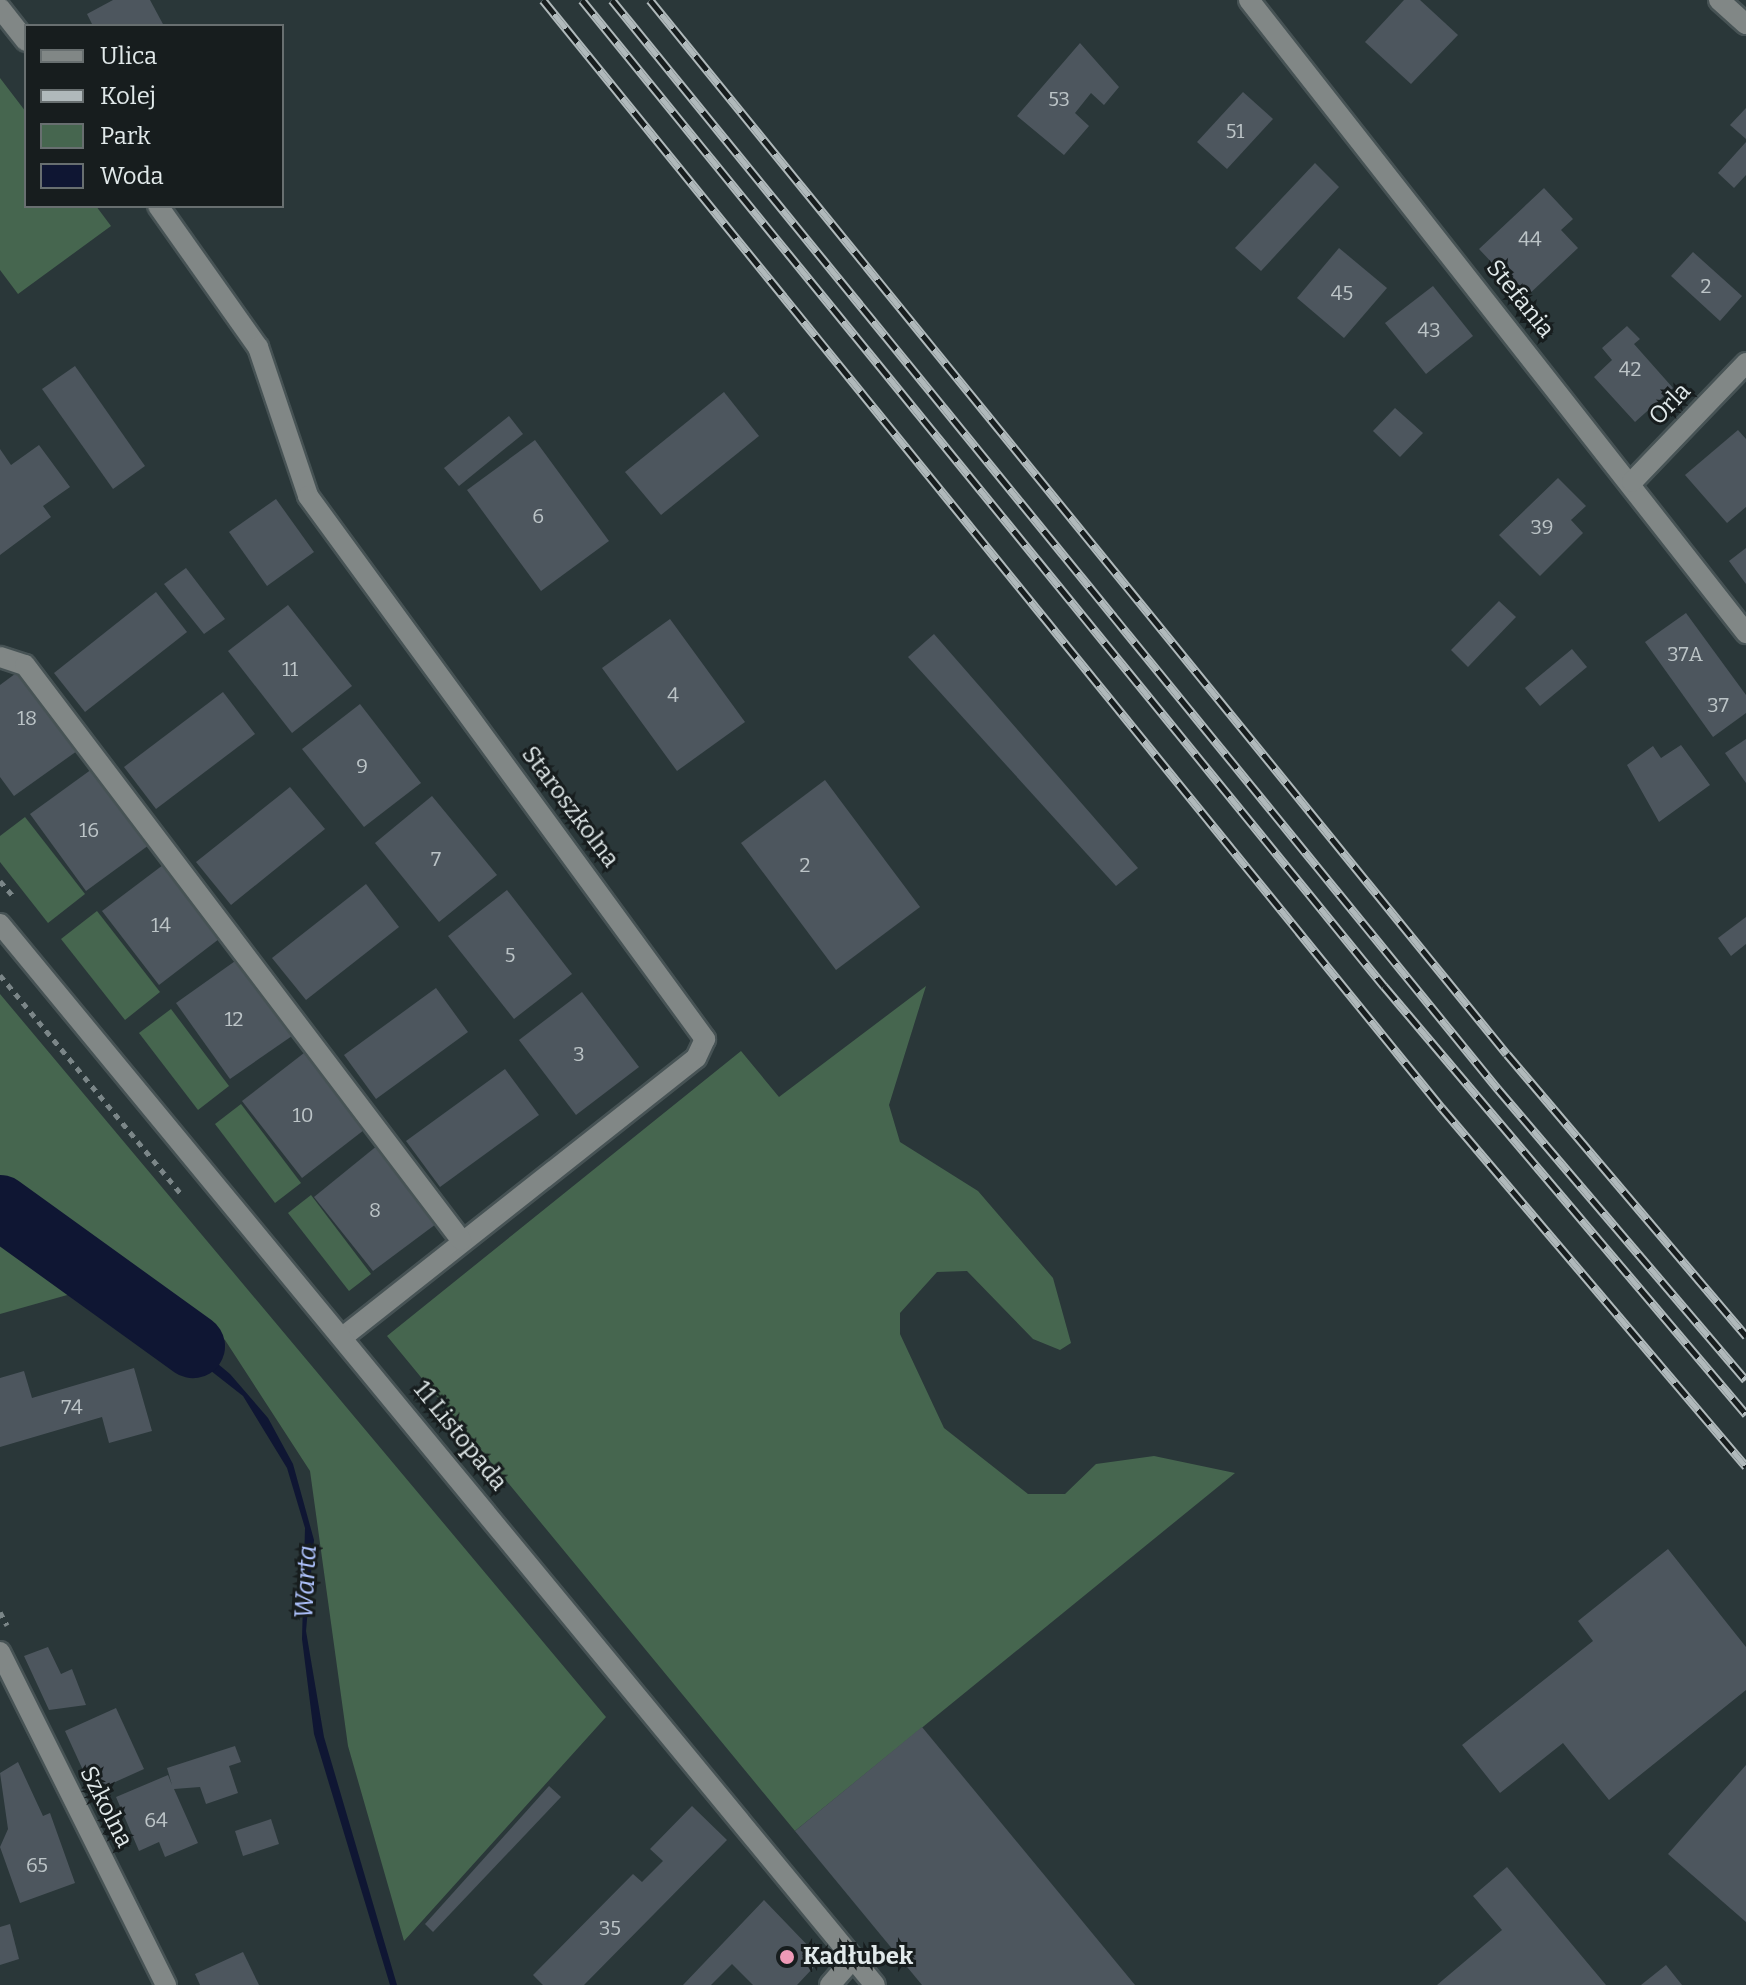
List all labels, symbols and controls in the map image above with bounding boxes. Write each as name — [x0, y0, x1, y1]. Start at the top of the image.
legend — [24, 24, 284, 208]
text: Ulica — [100, 42, 157, 70]
text: Kolej — [100, 82, 156, 110]
house number: 53 — [1048, 87, 1070, 111]
house number: 51 — [1226, 119, 1244, 143]
text: Park — [100, 122, 151, 150]
text: Woda — [100, 162, 164, 190]
house number: 44 — [1518, 227, 1542, 251]
street label: Stefania — [1480, 254, 1560, 344]
house number: 2 — [1701, 274, 1711, 298]
house number: 45 — [1331, 281, 1353, 305]
house number: 43 — [1417, 318, 1441, 342]
house number: 42 — [1619, 357, 1641, 381]
street label: Orla — [1643, 377, 1697, 431]
house number: 6 — [532, 504, 544, 528]
house number: 39 — [1530, 515, 1554, 539]
house number: 37A — [1667, 642, 1703, 666]
house number: 11 — [282, 657, 298, 681]
house number: 4 — [667, 683, 679, 707]
house number: 37 — [1707, 693, 1729, 717]
house number: 18 — [17, 706, 37, 730]
street label: Staroszkolna — [515, 741, 625, 873]
house number: 9 — [356, 754, 368, 778]
house number: 16 — [79, 818, 99, 842]
house number: 7 — [431, 847, 441, 871]
house number: 2 — [800, 853, 810, 877]
house number: 14 — [151, 913, 171, 937]
house number: 5 — [505, 943, 515, 967]
house number: 12 — [225, 1007, 243, 1031]
house number: 3 — [573, 1042, 585, 1066]
house number: 10 — [293, 1103, 313, 1127]
house number: 8 — [369, 1198, 381, 1222]
street label: 11 Listopada — [407, 1375, 513, 1497]
house number: 74 — [61, 1395, 83, 1419]
water label: Warta — [288, 1544, 324, 1620]
street label: Szkolna — [73, 1761, 139, 1853]
house number: 64 — [144, 1808, 168, 1832]
house number: 65 — [26, 1853, 48, 1877]
house number: 35 — [599, 1916, 621, 1940]
place label: Kadłubek — [803, 1943, 913, 1971]
marker: Kadłubek — [778, 1948, 796, 1966]

